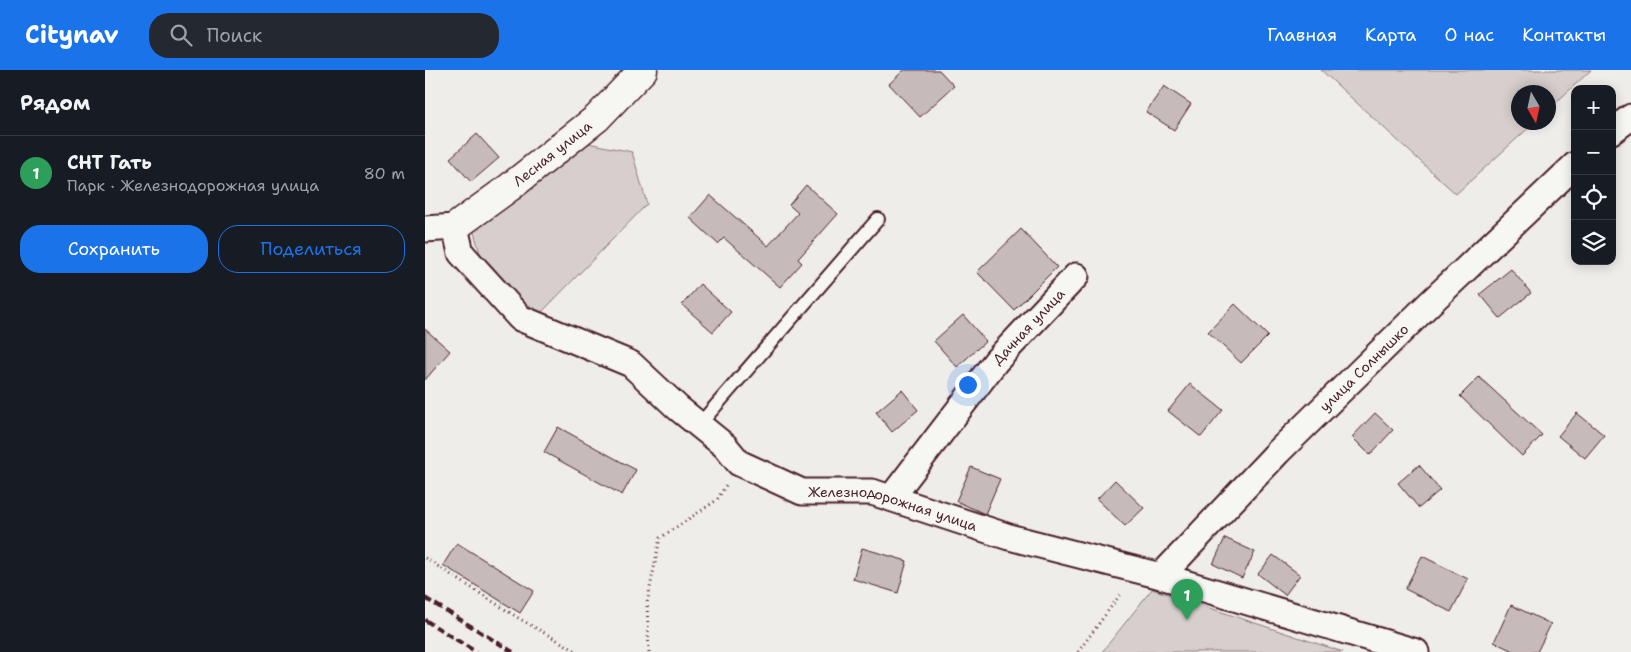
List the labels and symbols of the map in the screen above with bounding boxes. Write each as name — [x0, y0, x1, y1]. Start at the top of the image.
north arrow — [1511, 85, 1556, 130]
street label: Лесная улица — [509, 117, 596, 190]
street label: Дачная улица — [988, 284, 1069, 368]
street label: улица Солнышко — [1316, 320, 1412, 415]
your location — [955, 372, 981, 398]
street label: Железнодорожная улица — [808, 483, 980, 535]
pin: 1 — [1171, 579, 1203, 620]

